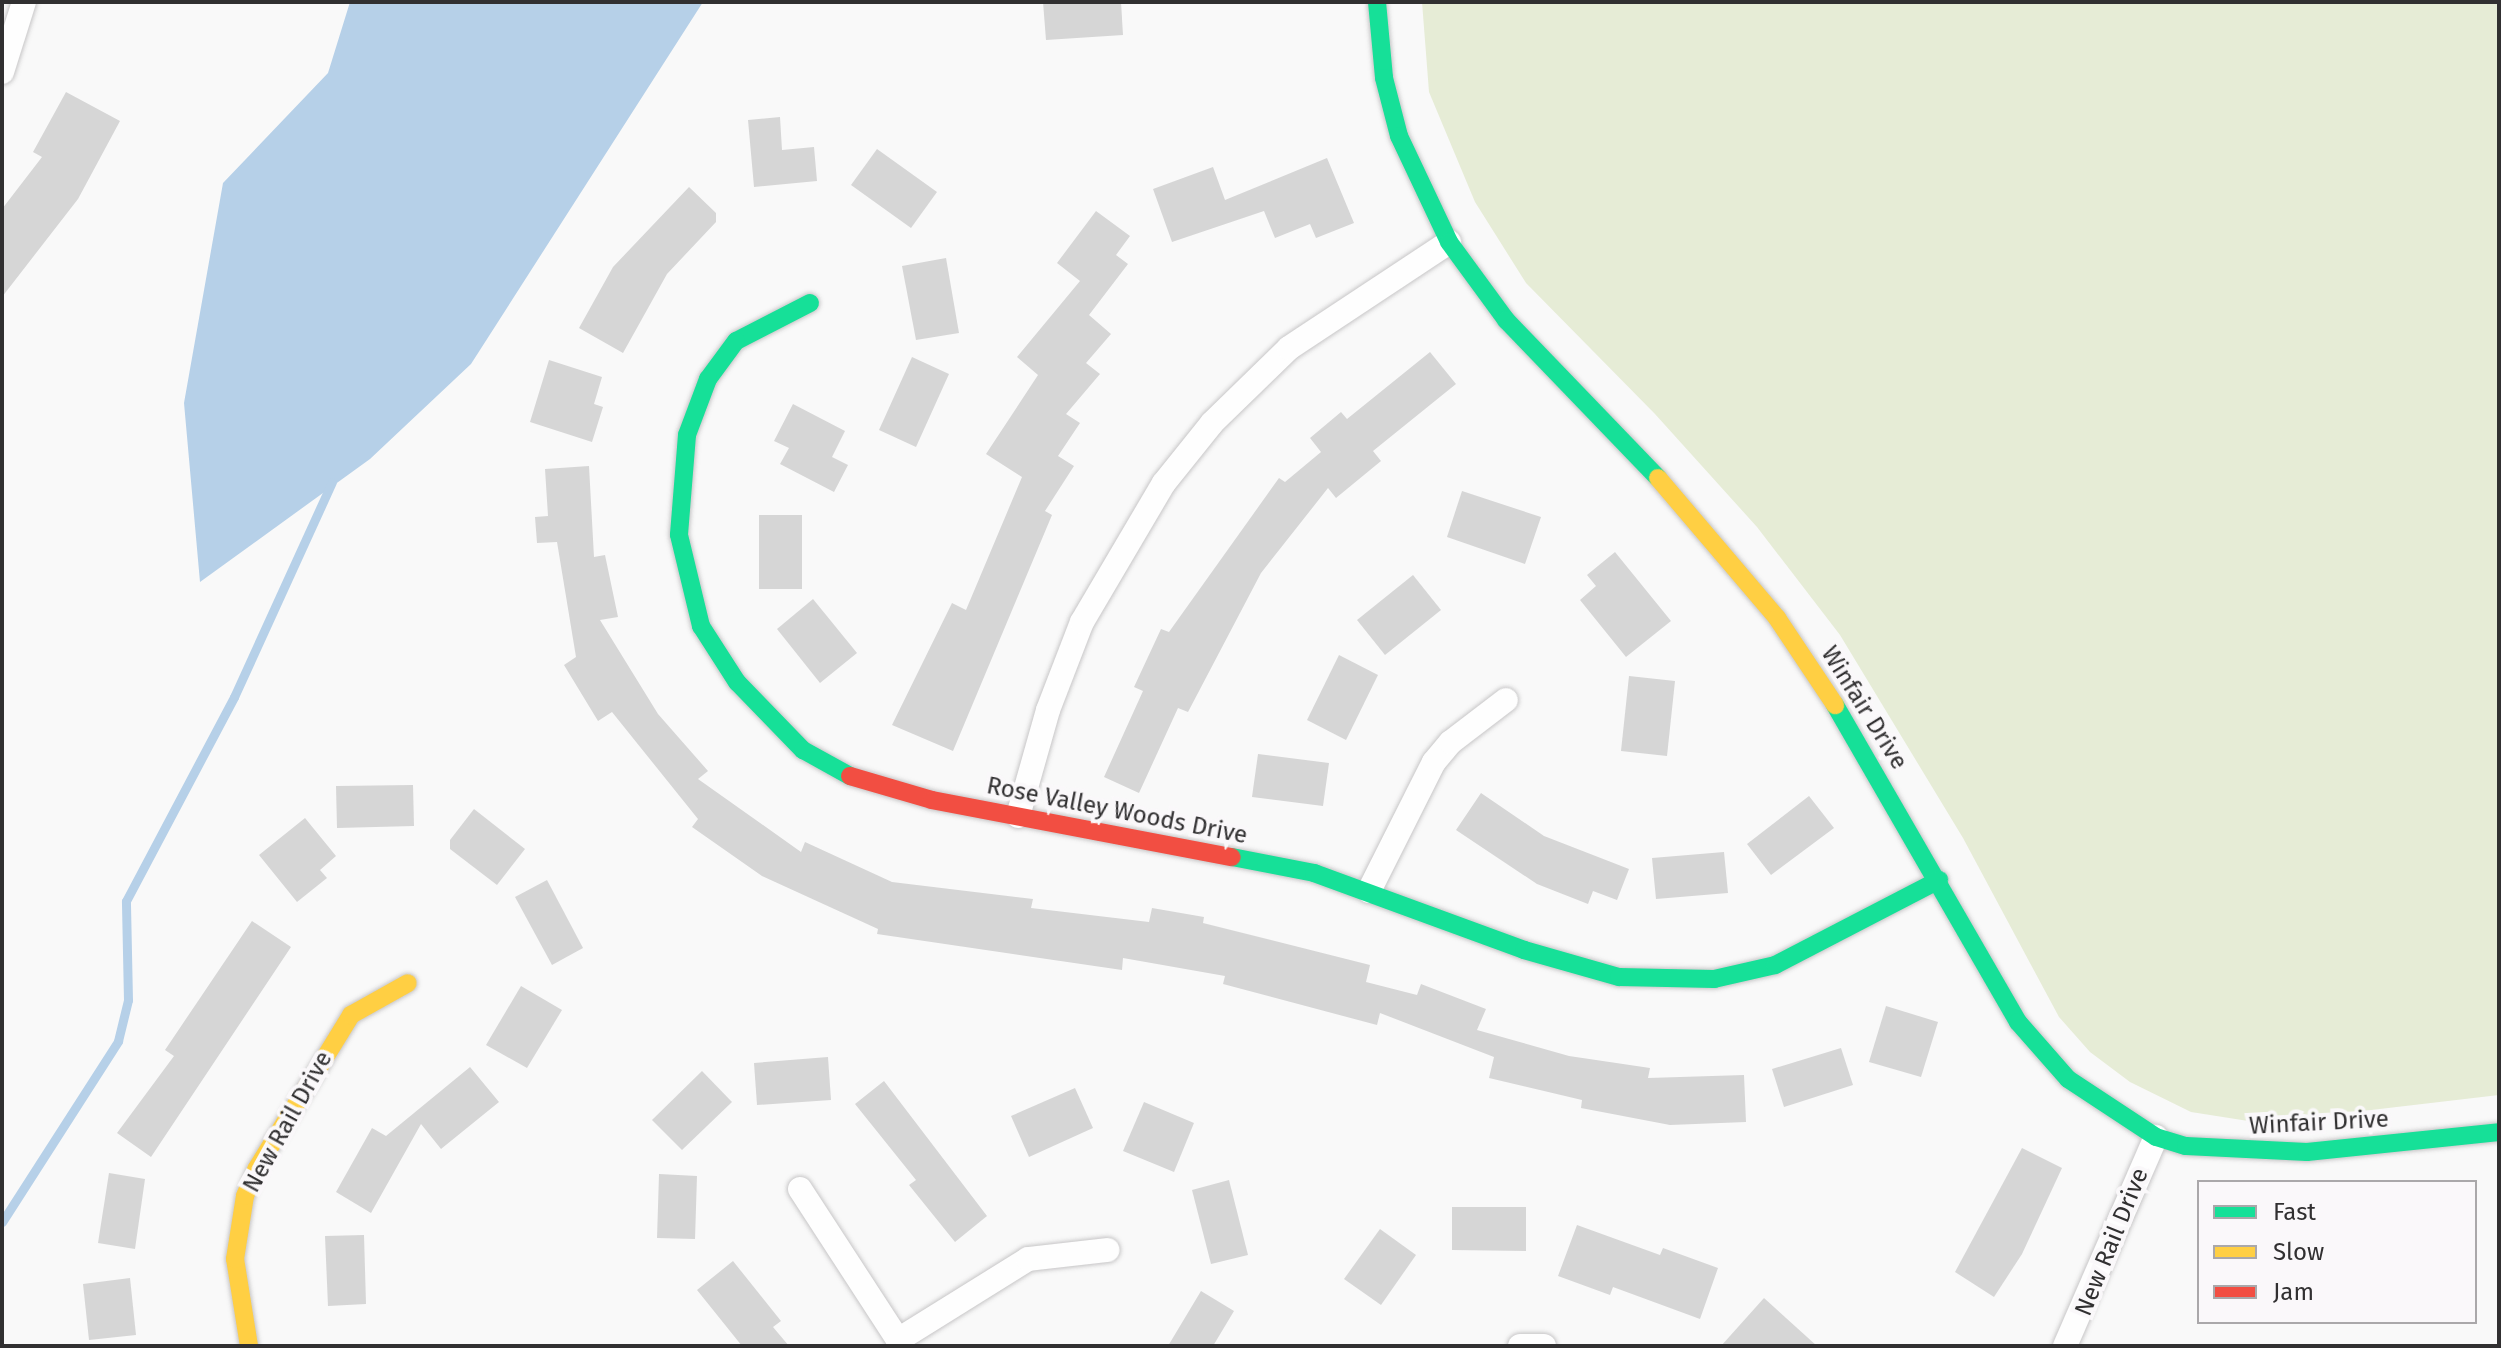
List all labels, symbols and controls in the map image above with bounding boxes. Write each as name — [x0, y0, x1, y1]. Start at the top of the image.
street label: Winfair Drive — [1815, 641, 1913, 775]
street label: Rose Valley Woods Drive — [984, 772, 1250, 850]
street label: New Rail Drive — [237, 1046, 339, 1198]
street label: Winfair Drive — [2248, 1105, 2390, 1141]
street label: New Rail Drive — [2069, 1164, 2155, 1320]
legend — [2197, 1180, 2477, 1324]
text: Fast — [2273, 1198, 2316, 1226]
text: Slow — [2273, 1238, 2324, 1266]
text: Jam — [2273, 1278, 2314, 1306]

